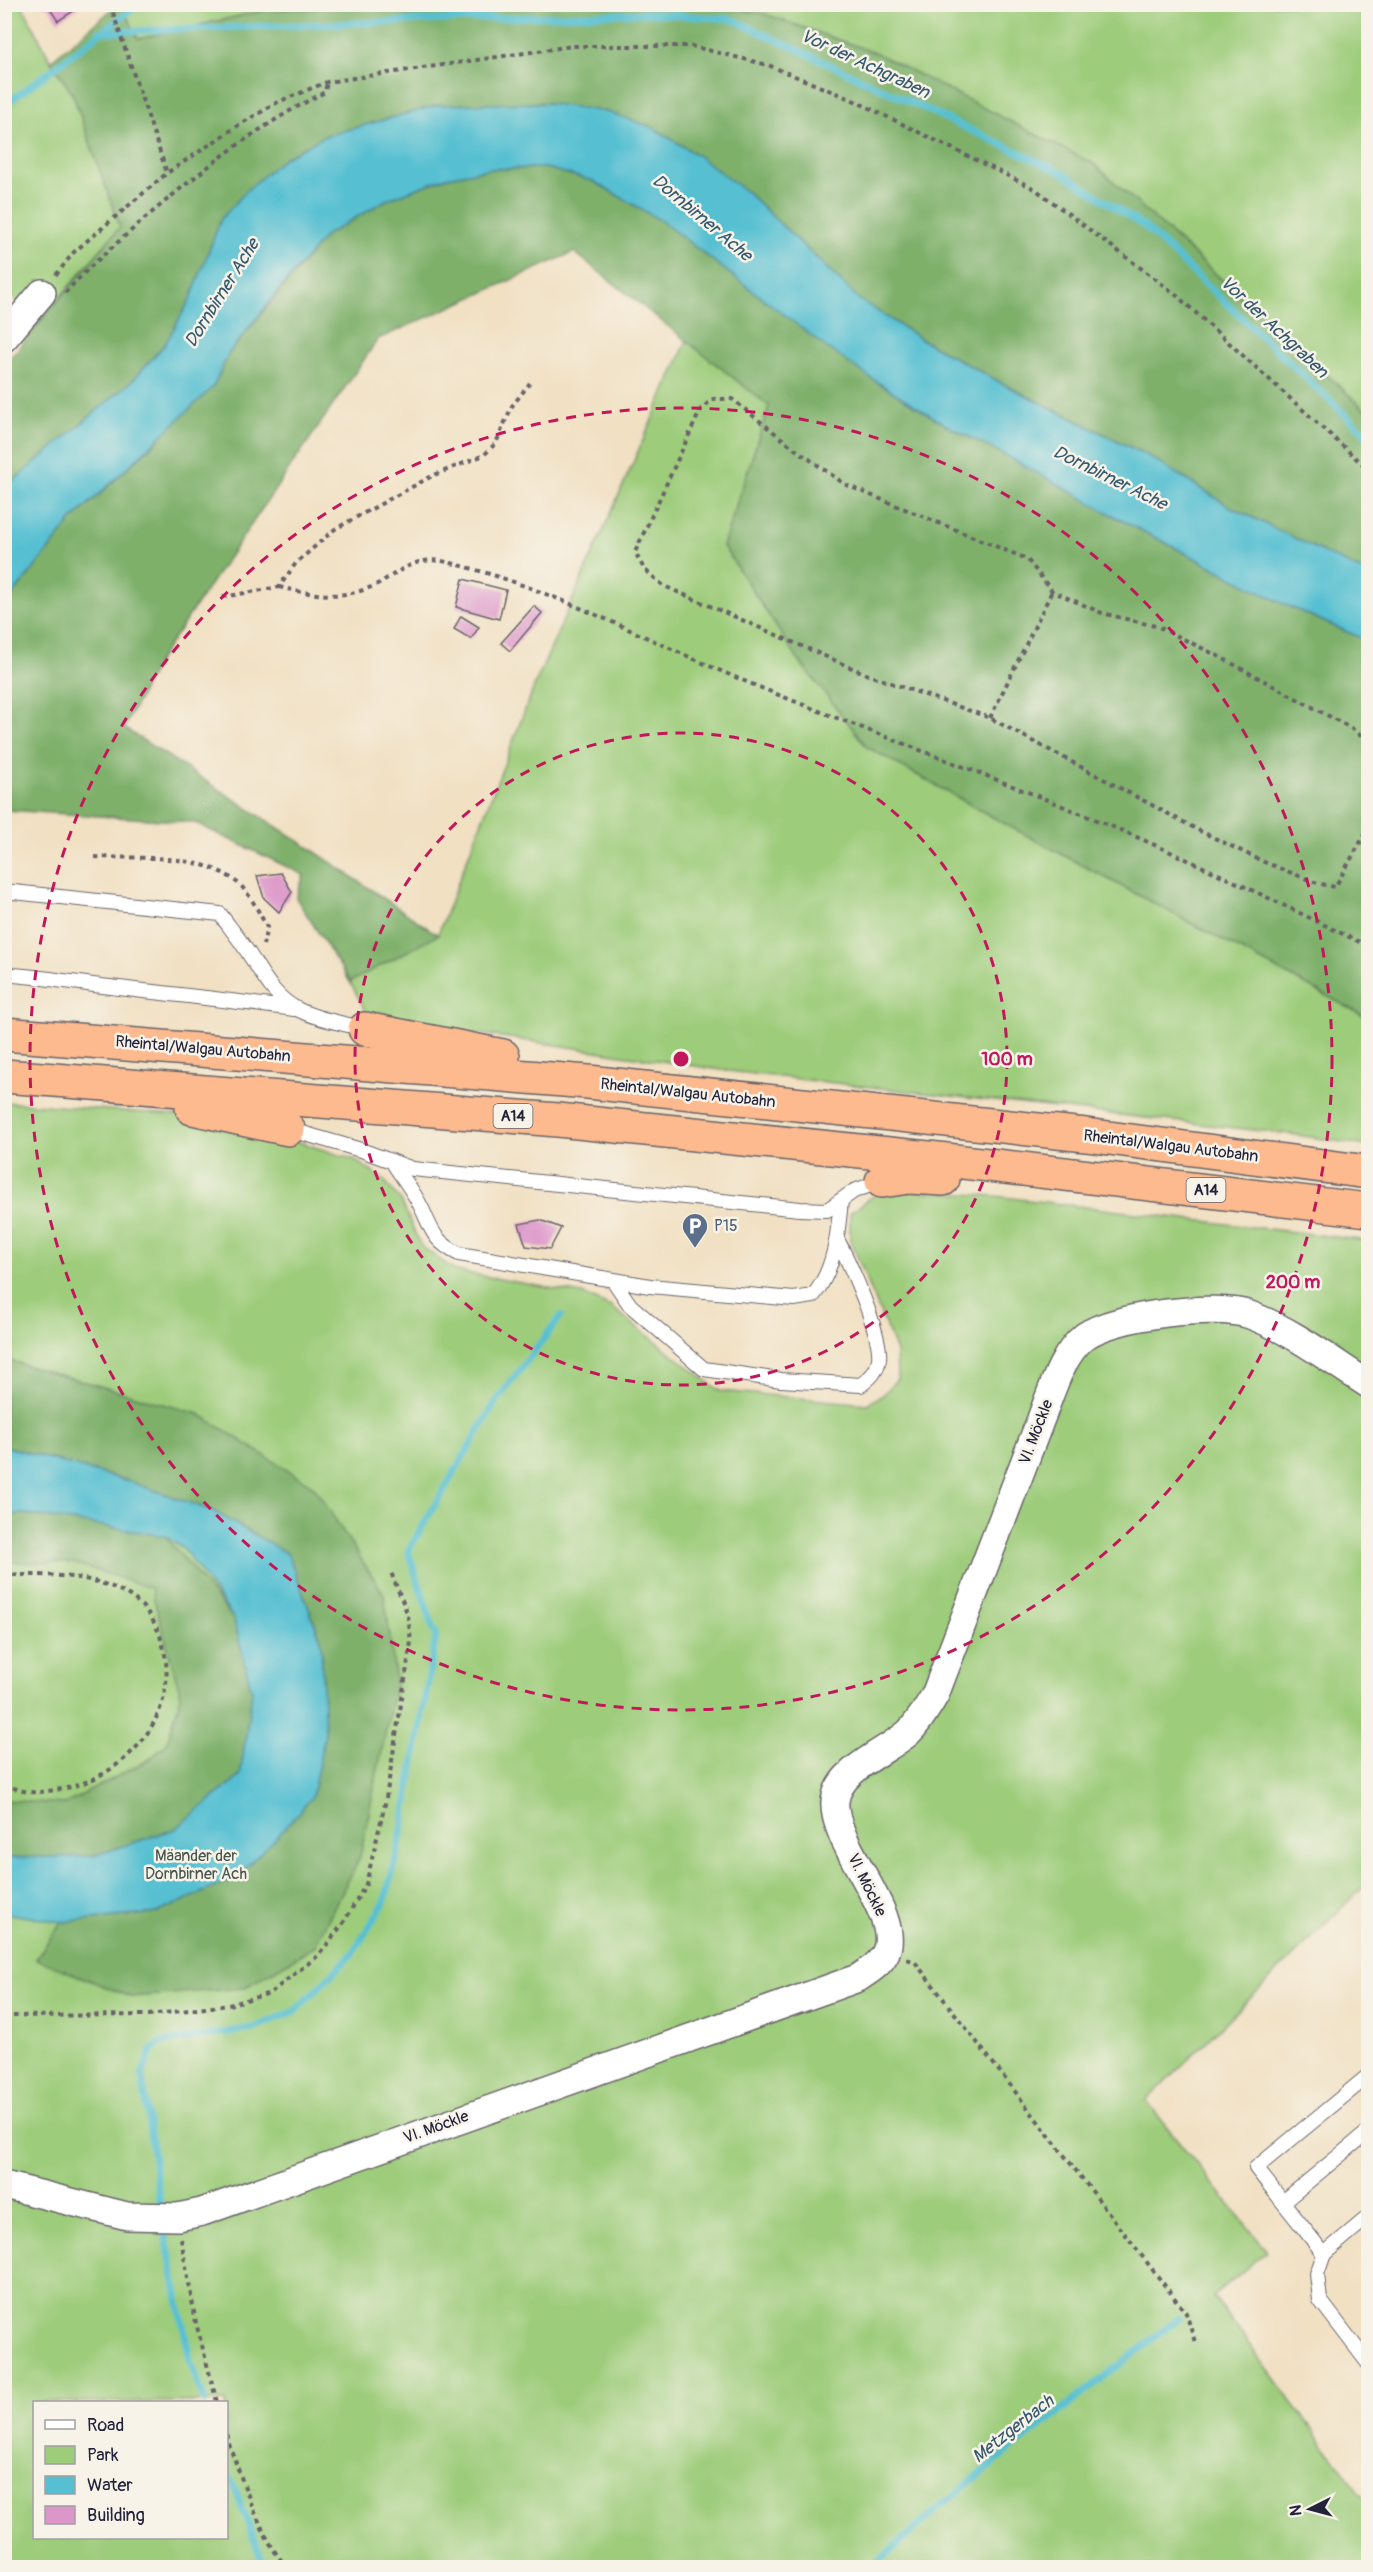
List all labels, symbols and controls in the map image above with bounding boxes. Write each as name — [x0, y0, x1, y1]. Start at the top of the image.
water label: Vor der Achgraben — [797, 24, 934, 104]
water label: Dornbirner Ache — [647, 169, 758, 268]
water label: Dornbirner Ache — [180, 233, 266, 351]
water label: Vor der Achgraben — [1215, 271, 1333, 384]
water label: Dornbirner Ache — [1049, 441, 1172, 516]
street label: Rheintal/Walgau Autobahn — [114, 1031, 292, 1067]
text: 100 m — [981, 1048, 1033, 1071]
centre of rings — [671, 1049, 691, 1069]
street label: Rheintal/Walgau Autobahn — [599, 1074, 777, 1112]
road number: A14 — [494, 1104, 532, 1128]
street label: Rheintal/Walgau Autobahn — [1082, 1125, 1260, 1167]
road number: A14 — [1186, 1178, 1226, 1202]
parking icon: P15 — [680, 1211, 710, 1249]
place label: P15 — [714, 1216, 738, 1236]
text: 200 m — [1266, 1271, 1320, 1294]
street label: VI. Möckle — [1015, 1397, 1058, 1467]
park label: Mäander der Dornbirner Ach — [145, 1846, 247, 1884]
street label: VI. Möckle — [843, 1850, 891, 1920]
street label: VI. Möckle — [401, 2106, 471, 2148]
water label: Metzgerbach — [967, 2389, 1060, 2468]
legend — [33, 2401, 228, 2539]
text: Road — [87, 2414, 124, 2437]
text: Park — [87, 2444, 119, 2467]
text: Water — [87, 2474, 133, 2497]
north arrow — [1280, 2479, 1340, 2539]
text: Building — [87, 2504, 145, 2527]
text: N — [1286, 2504, 1307, 2517]

